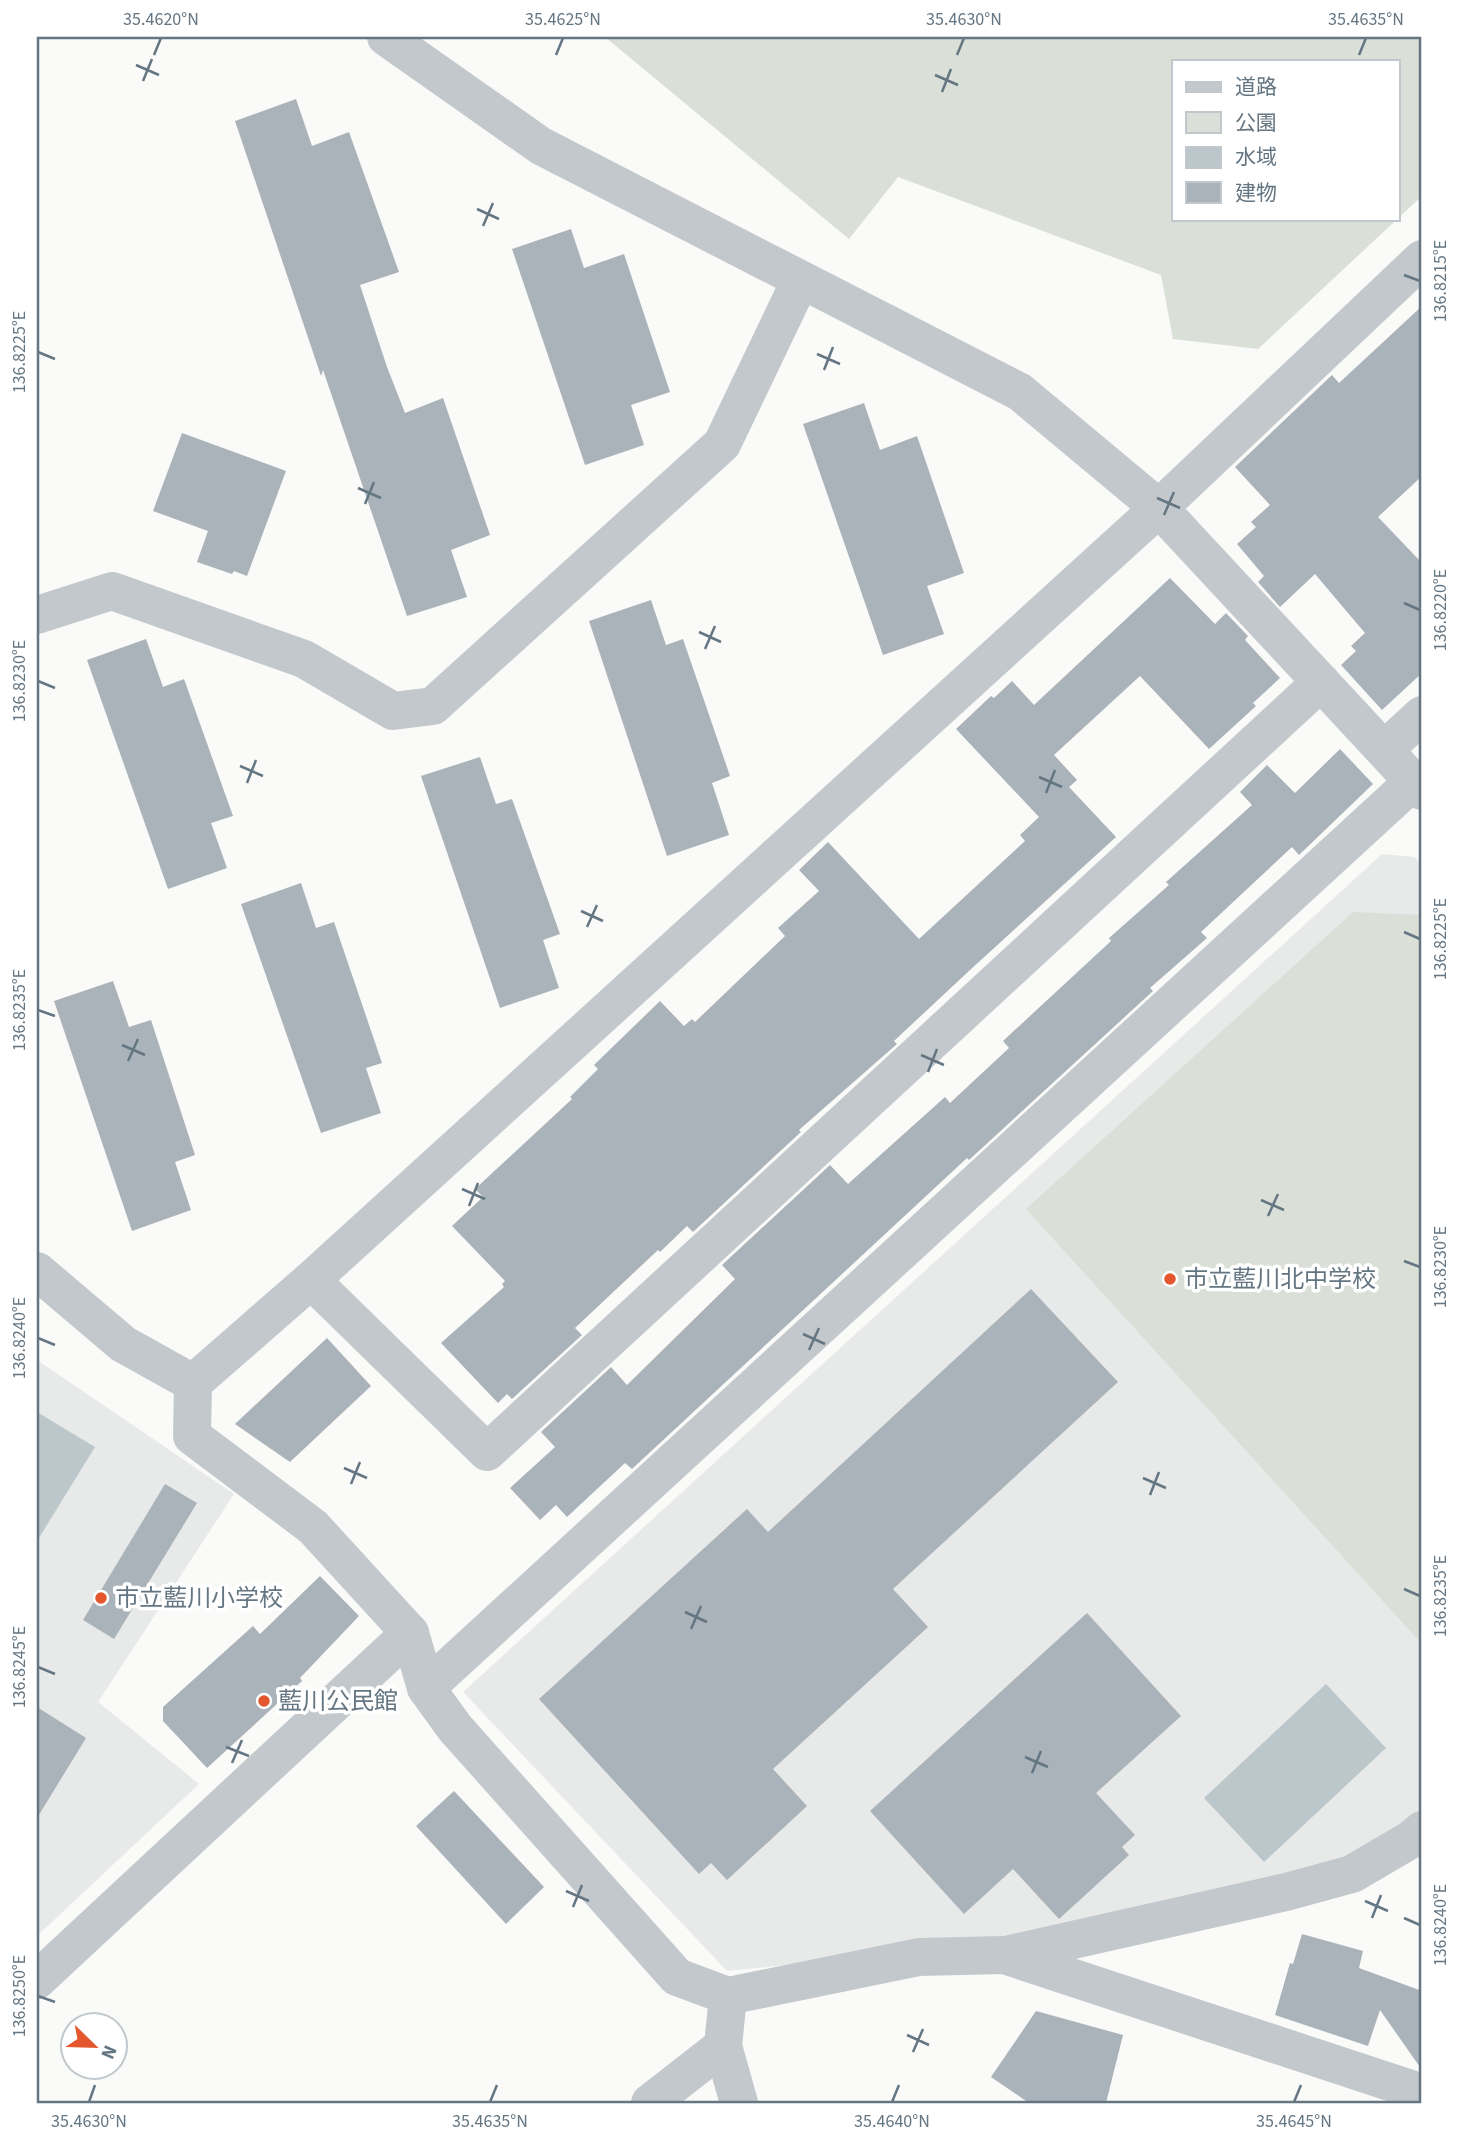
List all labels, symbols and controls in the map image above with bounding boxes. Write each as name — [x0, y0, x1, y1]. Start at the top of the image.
text: 35.4620°N — [123, 7, 199, 32]
text: 35.4625°N — [525, 7, 601, 32]
text: 35.4630°N — [926, 7, 1002, 32]
text: 35.4635°N — [1328, 7, 1404, 32]
legend — [1172, 60, 1400, 220]
text: 道路 — [1235, 72, 1277, 102]
text: 公園 — [1235, 108, 1277, 138]
text: 水域 — [1235, 142, 1277, 172]
text: 建物 — [1235, 178, 1277, 208]
text: 136.8215°E — [1428, 240, 1453, 322]
text: 136.8225°E — [7, 311, 32, 393]
text: 136.8220°E — [1428, 569, 1453, 651]
text: 136.8230°E — [7, 640, 32, 722]
text: 136.8225°E — [1428, 898, 1453, 980]
text: 136.8235°E — [7, 969, 32, 1051]
text: 136.8230°E — [1428, 1226, 1453, 1308]
place label: 市立藍川北中学校 — [1184, 1262, 1376, 1297]
marker: 市立藍川北中学校 — [1162, 1271, 1178, 1287]
text: 136.8240°E — [7, 1297, 32, 1379]
text: 136.8235°E — [1428, 1555, 1453, 1637]
place label: 市立藍川小学校 — [115, 1581, 283, 1616]
marker: 市立藍川小学校 — [93, 1590, 109, 1606]
text: 136.8245°E — [7, 1626, 32, 1708]
place label: 藍川公民館 — [278, 1684, 398, 1719]
marker: 藍川公民館 — [256, 1693, 272, 1709]
text: 136.8240°E — [1428, 1884, 1453, 1966]
text: 136.8250°E — [7, 1955, 32, 2037]
north arrow — [60, 2010, 130, 2080]
text: N — [93, 2041, 123, 2063]
text: 35.4630°N — [51, 2109, 127, 2134]
text: 35.4635°N — [452, 2109, 528, 2134]
text: 35.4640°N — [854, 2109, 930, 2134]
text: 35.4645°N — [1256, 2109, 1332, 2134]

